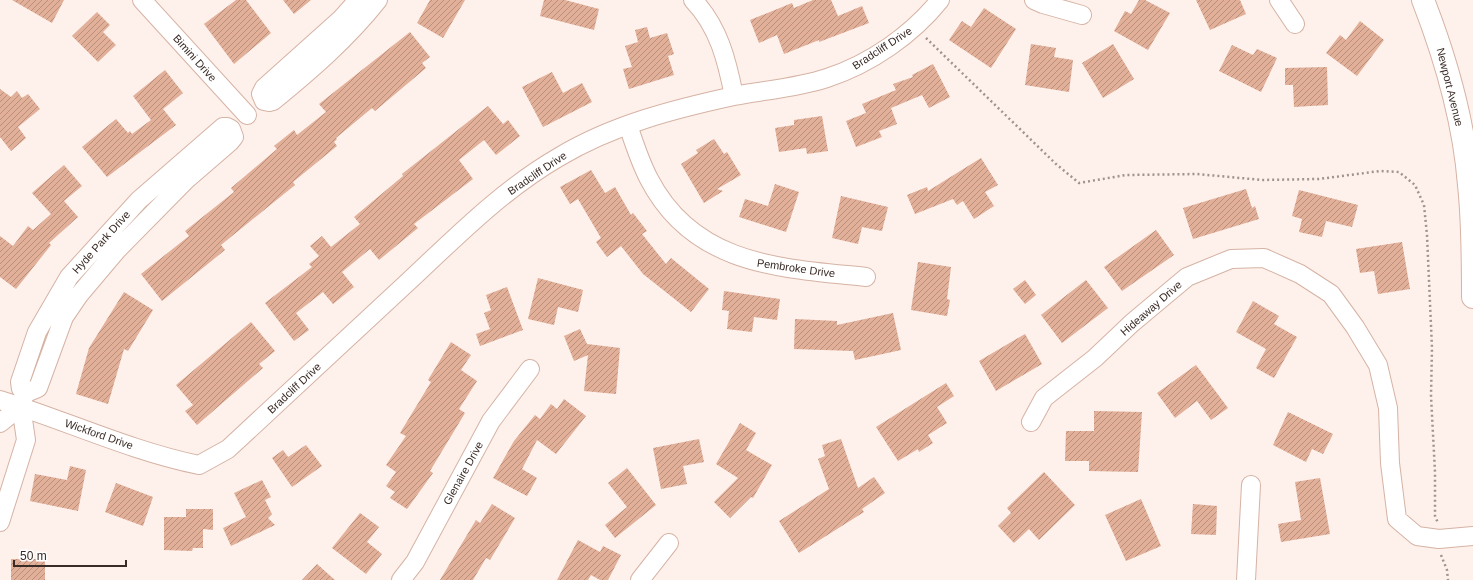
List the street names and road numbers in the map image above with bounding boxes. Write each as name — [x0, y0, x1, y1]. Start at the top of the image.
street label: Bradcliff Drive — [850, 24, 914, 72]
street label: Bimini Drive — [171, 32, 219, 84]
street label: Newport Avenue — [1434, 46, 1466, 128]
street label: Bradcliff Drive — [505, 149, 569, 197]
street label: Hyde Park Drive — [70, 208, 132, 276]
street label: Pembroke Drive — [756, 257, 836, 279]
street label: Hideaway Drive — [1118, 278, 1184, 338]
street label: Bradcliff Drive — [265, 360, 323, 416]
street label: Wickford Drive — [63, 417, 135, 451]
street label: Glenaire Drive — [441, 439, 485, 507]

